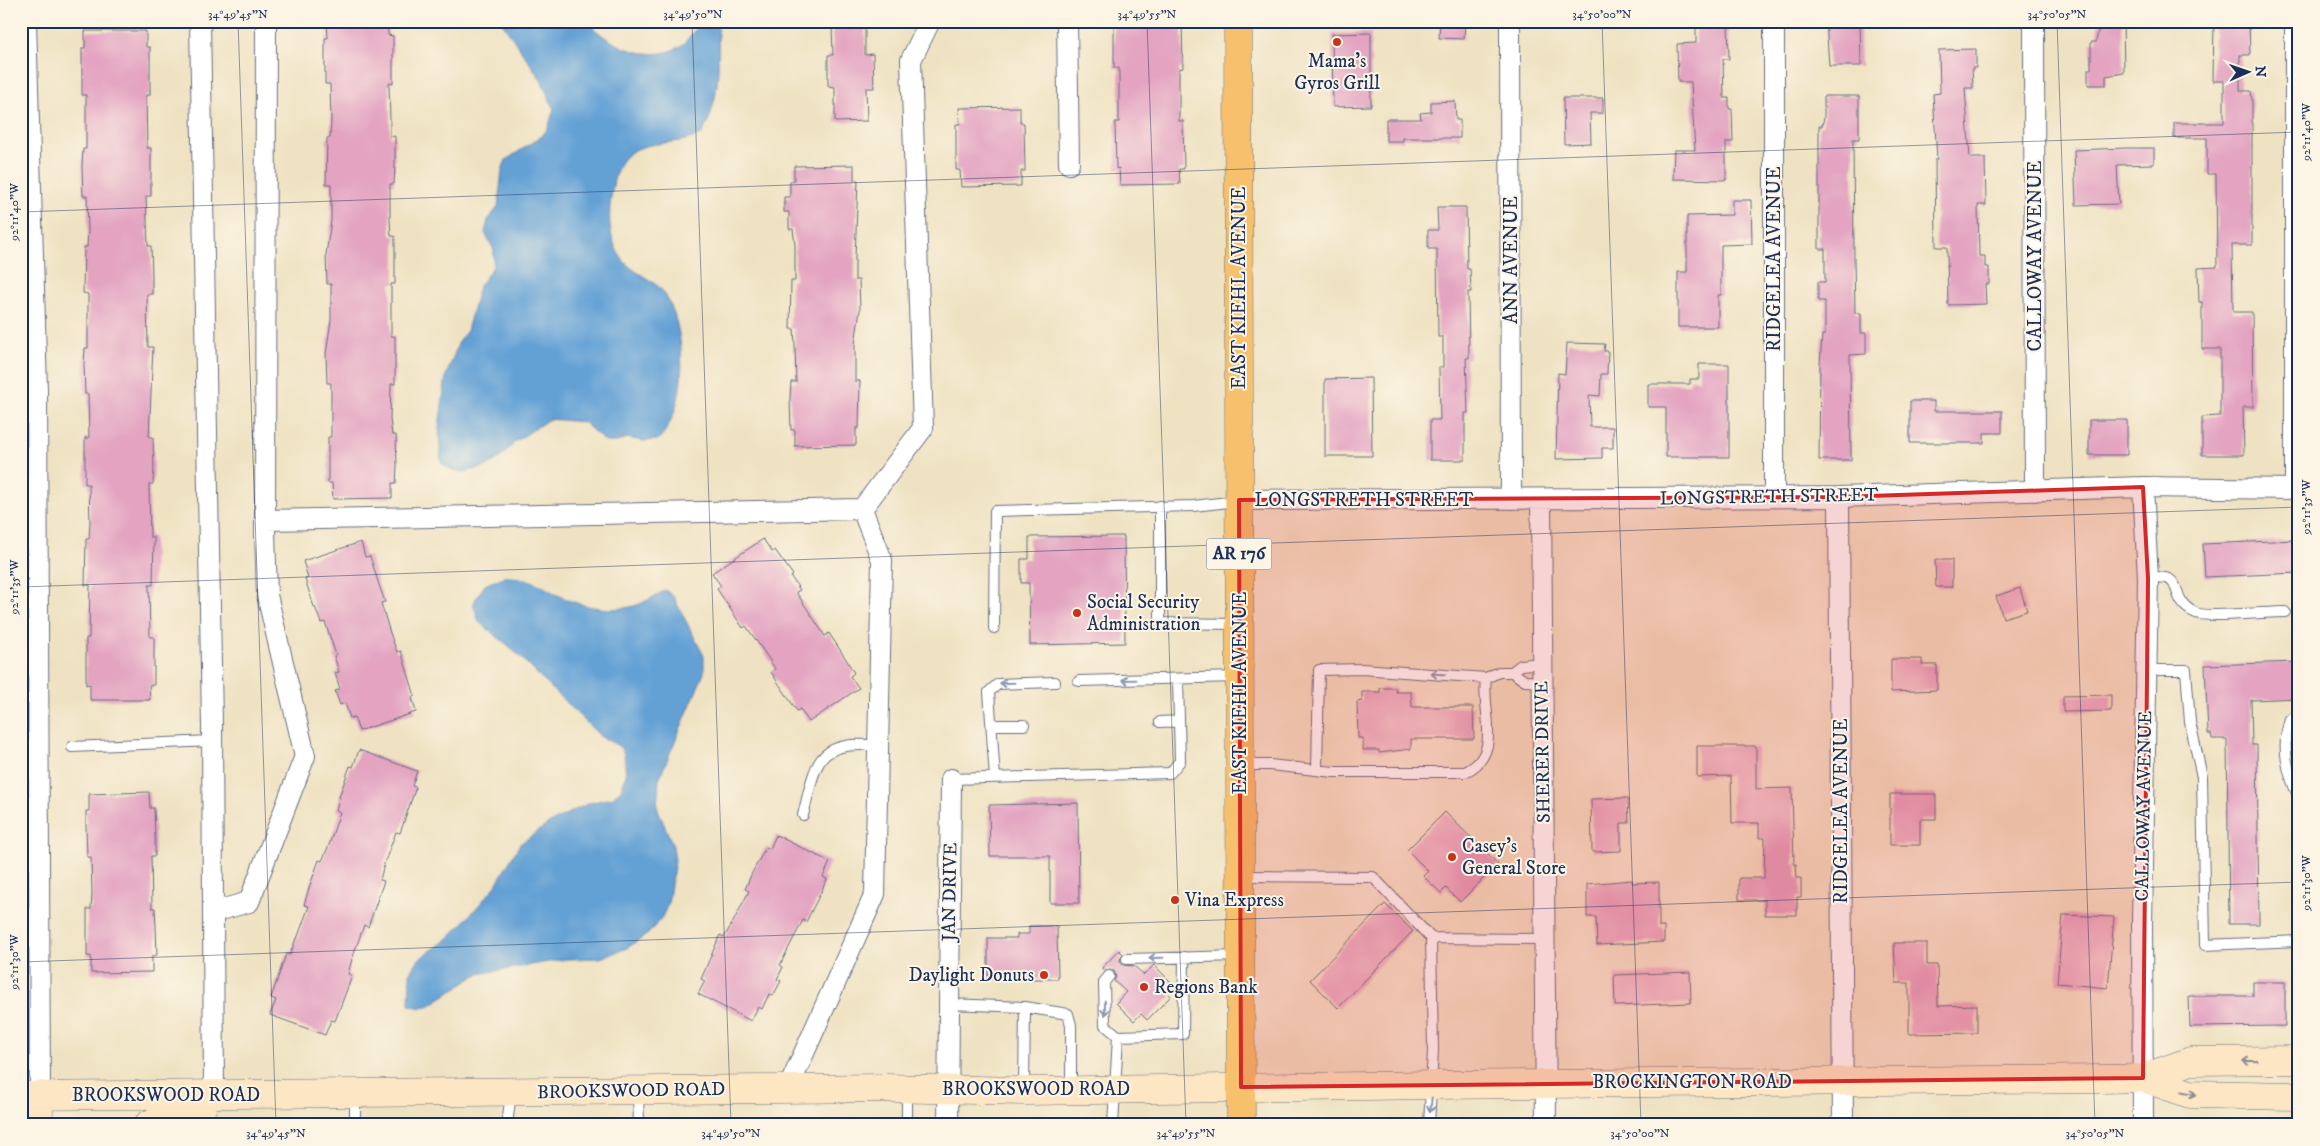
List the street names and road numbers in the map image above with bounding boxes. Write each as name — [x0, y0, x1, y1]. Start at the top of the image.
street label: CALLOWAY AVENUE — [2024, 161, 2047, 351]
street label: RIDGELEA AVENUE — [1763, 166, 1786, 352]
street label: EAST KIEHL AVENUE — [1228, 186, 1251, 390]
street label: ANN AVENUE — [1500, 196, 1523, 324]
street label: LONGSTRETH STREET — [1659, 484, 1879, 510]
street label: LONGSTRETH STREET — [1255, 489, 1474, 512]
road number: AR 176 — [1206, 538, 1272, 570]
street label: EAST KIEHL AVENUE — [1229, 591, 1252, 795]
street label: SHERER DRIVE — [1530, 681, 1556, 823]
street label: CALLOWAY AVENUE — [2131, 710, 2157, 902]
street label: RIDGELEA AVENUE — [1830, 718, 1853, 904]
street label: JAN DRIVE — [938, 842, 962, 944]
street label: BROCKINGTON ROAD — [1592, 1071, 1792, 1094]
street label: BROOKSWOOD ROAD — [537, 1078, 725, 1104]
street label: BROOKSWOOD ROAD — [942, 1078, 1130, 1101]
street label: BROOKSWOOD ROAD — [72, 1084, 260, 1107]

